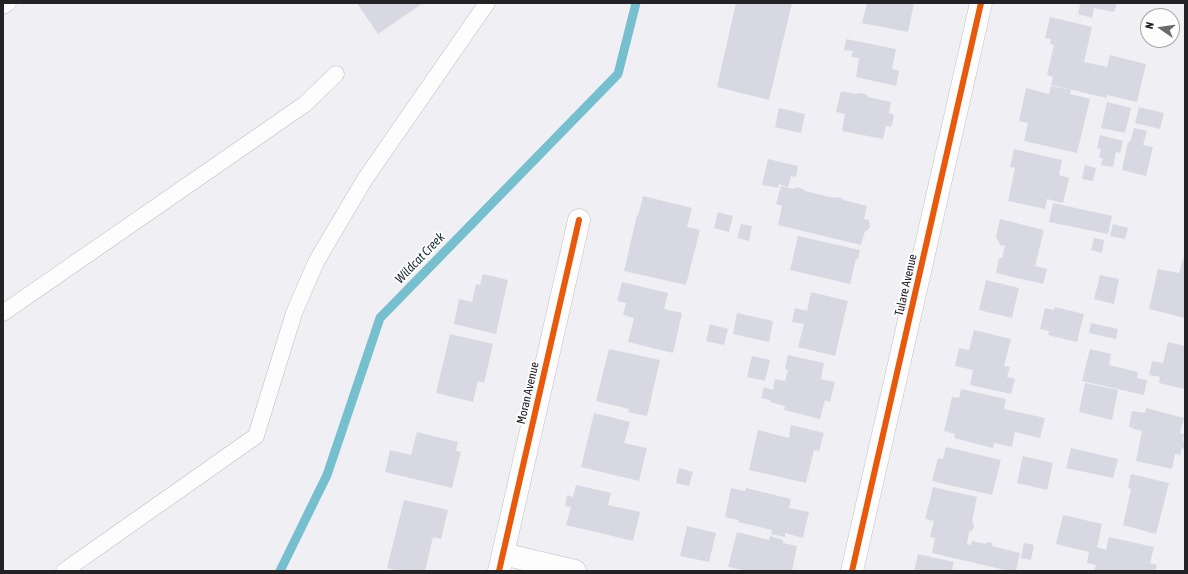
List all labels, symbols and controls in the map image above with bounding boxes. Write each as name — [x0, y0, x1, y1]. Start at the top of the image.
north arrow — [1140, 8, 1180, 48]
text: N — [1143, 21, 1156, 30]
water label: Wildcat Creek — [392, 229, 448, 287]
street label: Tulare Avenue — [892, 253, 920, 317]
street label: Moran Avenue — [514, 361, 542, 425]

